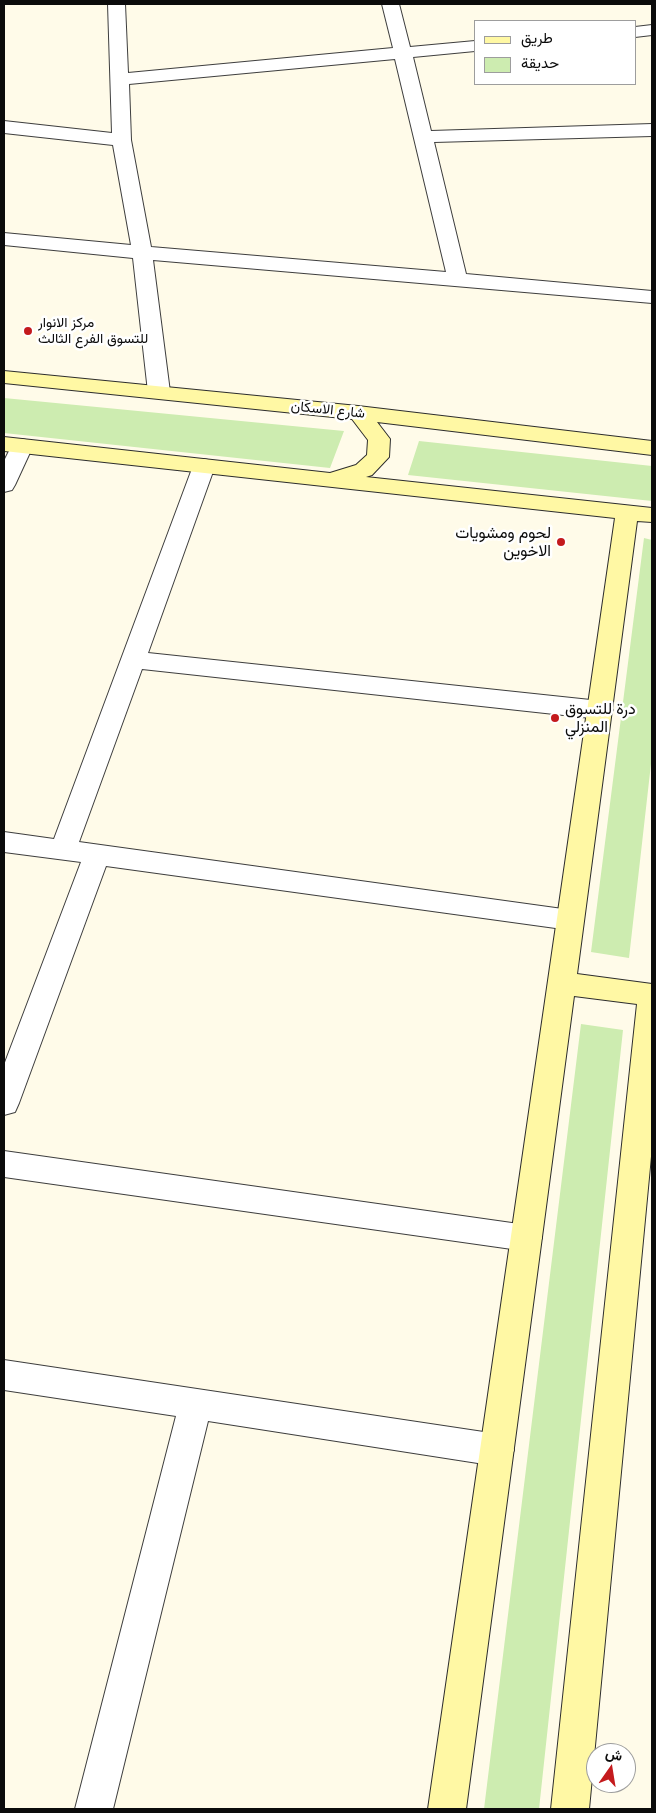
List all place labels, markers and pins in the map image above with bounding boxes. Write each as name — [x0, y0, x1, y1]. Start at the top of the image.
place label: مركز الانوار للتسوق الفرع الثالث — [38, 315, 148, 348]
marker: مركز الانوار للتسوق الفرع الثالث — [22, 325, 34, 337]
place label: لحوم ومشويات الاخوين — [455, 523, 551, 561]
marker: لحوم ومشويات الاخوين — [555, 536, 567, 548]
place label: درة للتسوق المنزلي — [565, 699, 636, 737]
marker: درة للتسوق المنزلي — [549, 712, 561, 724]

